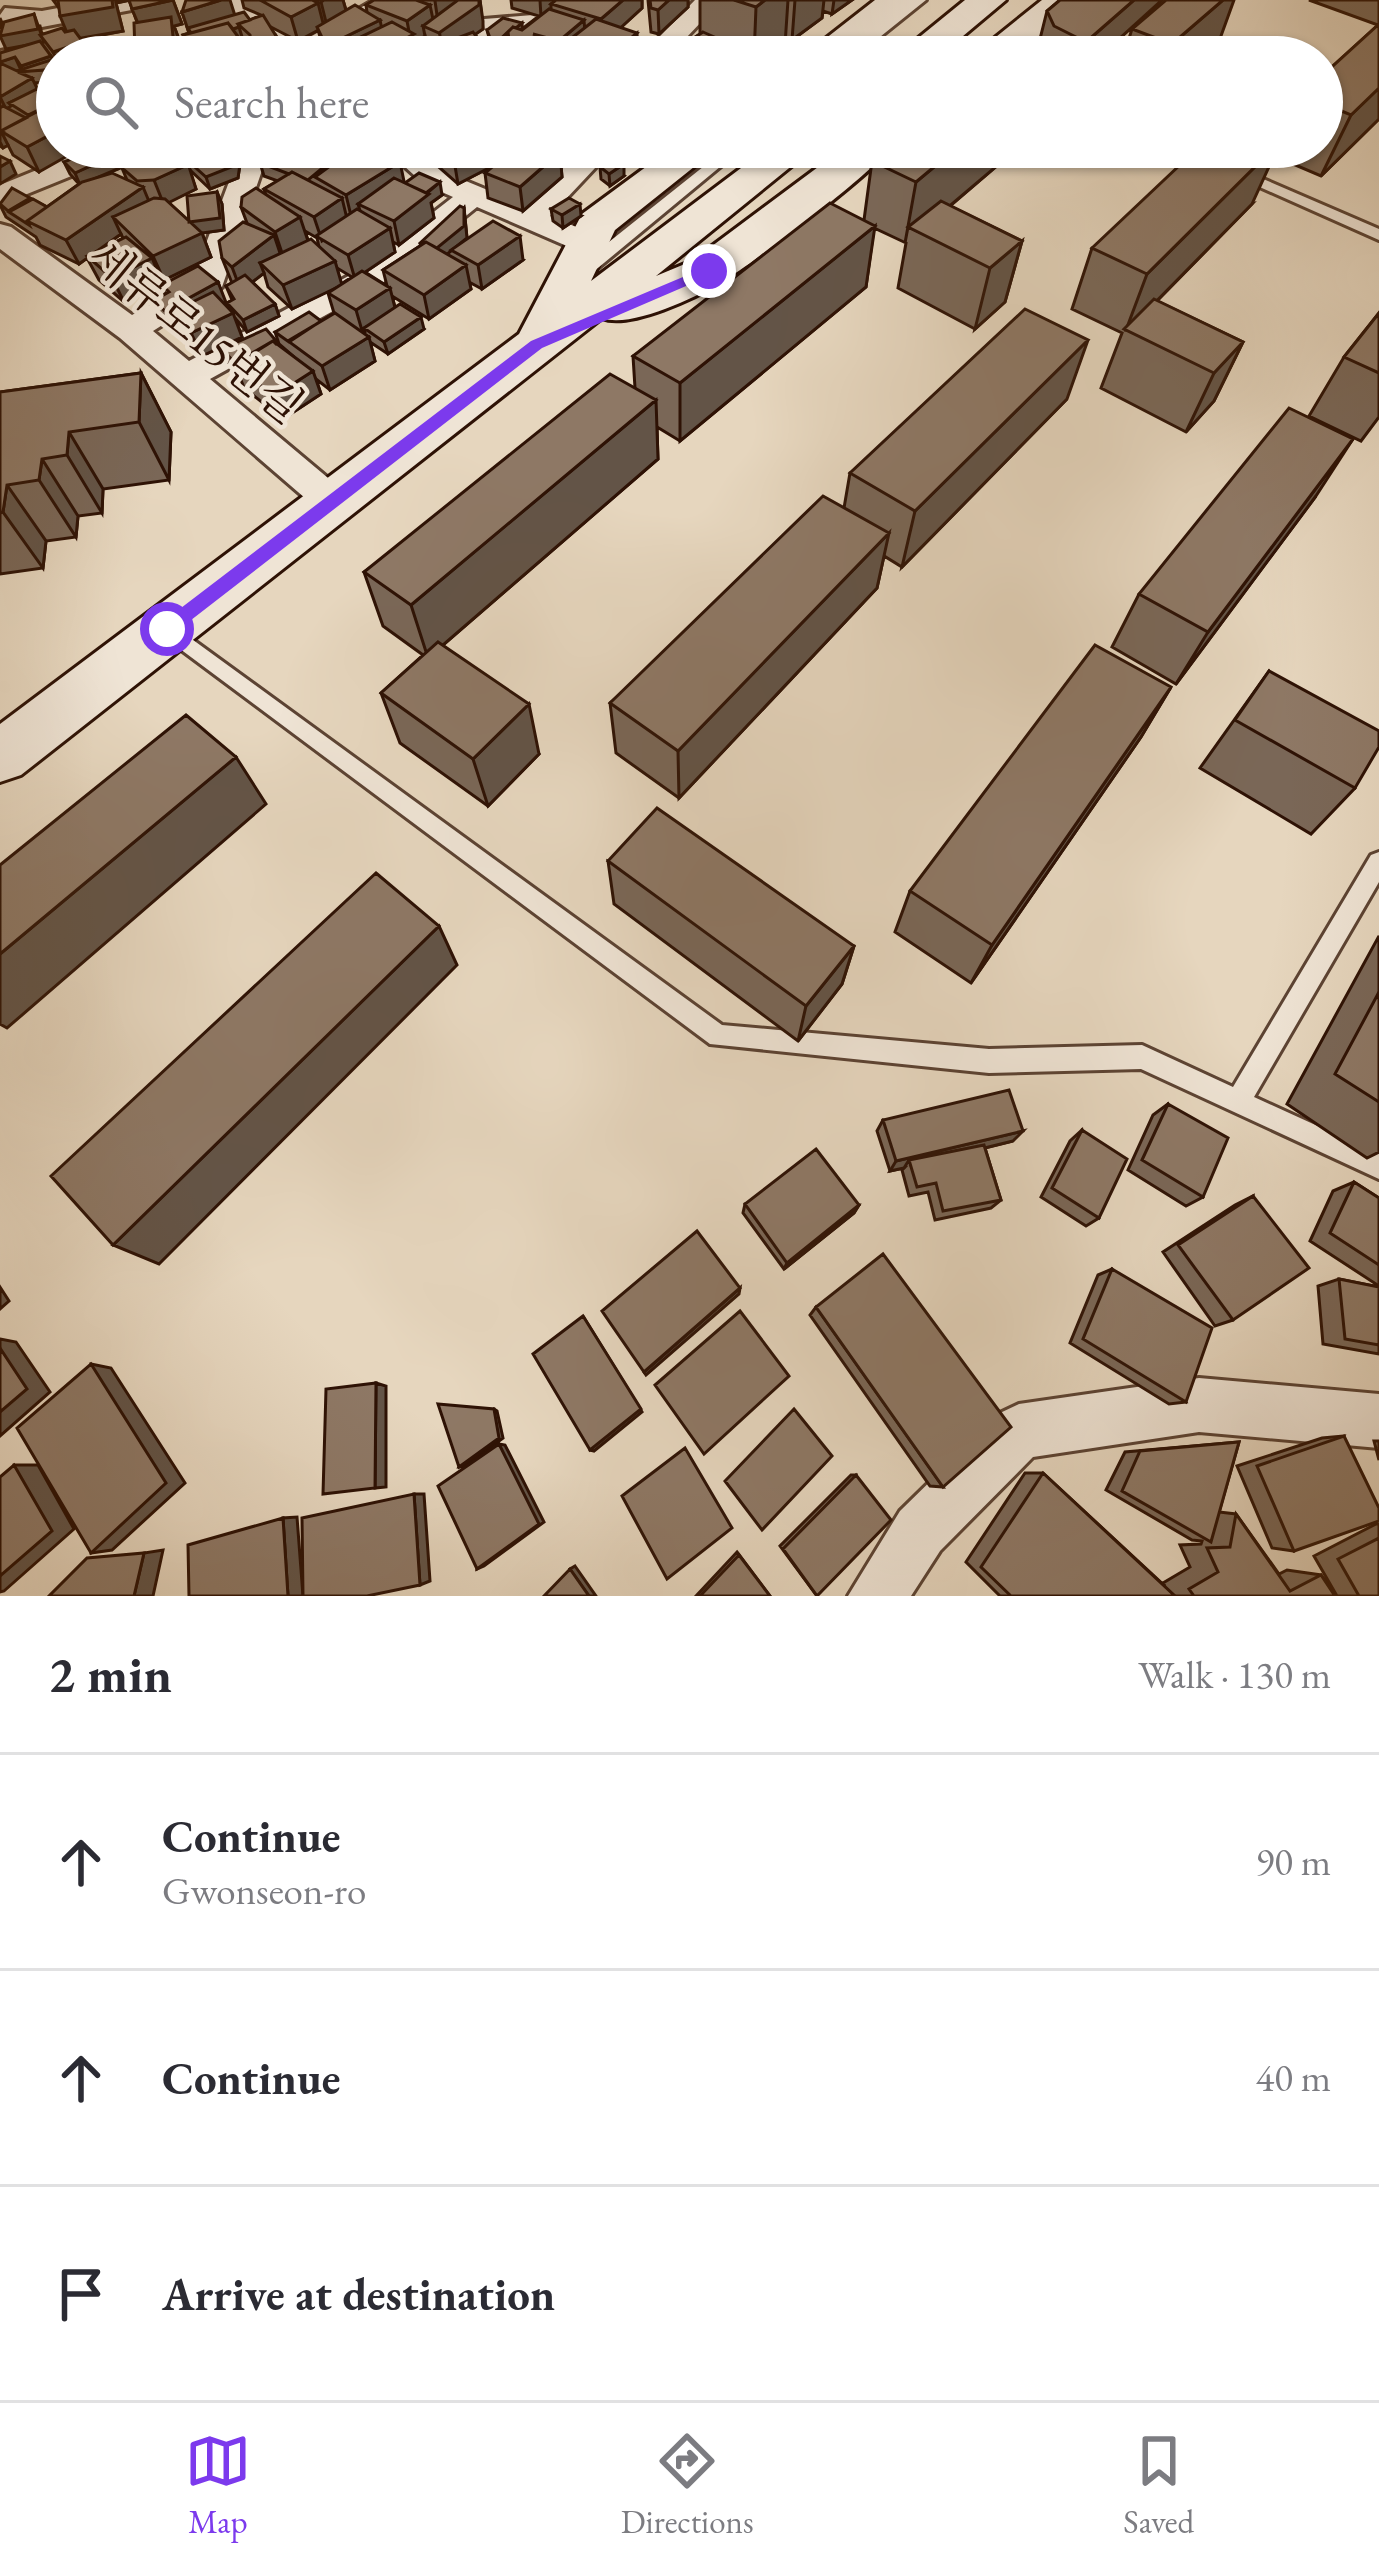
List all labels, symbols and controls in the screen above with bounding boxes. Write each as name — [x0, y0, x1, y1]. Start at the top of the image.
search box — [36, 36, 1343, 168]
icon: search — [78, 69, 144, 135]
text: Search here — [174, 73, 369, 131]
street label: 세류로15번길 — [77, 226, 315, 436]
route end — [682, 244, 736, 298]
route start — [140, 602, 194, 656]
text: 2 min — [48, 1641, 172, 1707]
text: Walk · 130 m — [1138, 1649, 1331, 1700]
text: Continue — [162, 1807, 340, 1865]
icon: ahead — [48, 1829, 114, 1895]
text: 90 m — [1255, 1836, 1331, 1887]
text: Gwonseon-ro — [162, 1865, 366, 1916]
icon: ahead — [48, 2045, 114, 2111]
text: Continue — [162, 2049, 340, 2107]
text: 40 m — [1255, 2052, 1331, 2103]
icon: arrive — [48, 2261, 114, 2327]
text: Arrive at destination — [162, 2265, 555, 2323]
tab: Map — [185, 2428, 251, 2543]
tab: Directions — [621, 2428, 754, 2543]
tab: Saved — [1123, 2428, 1194, 2543]

